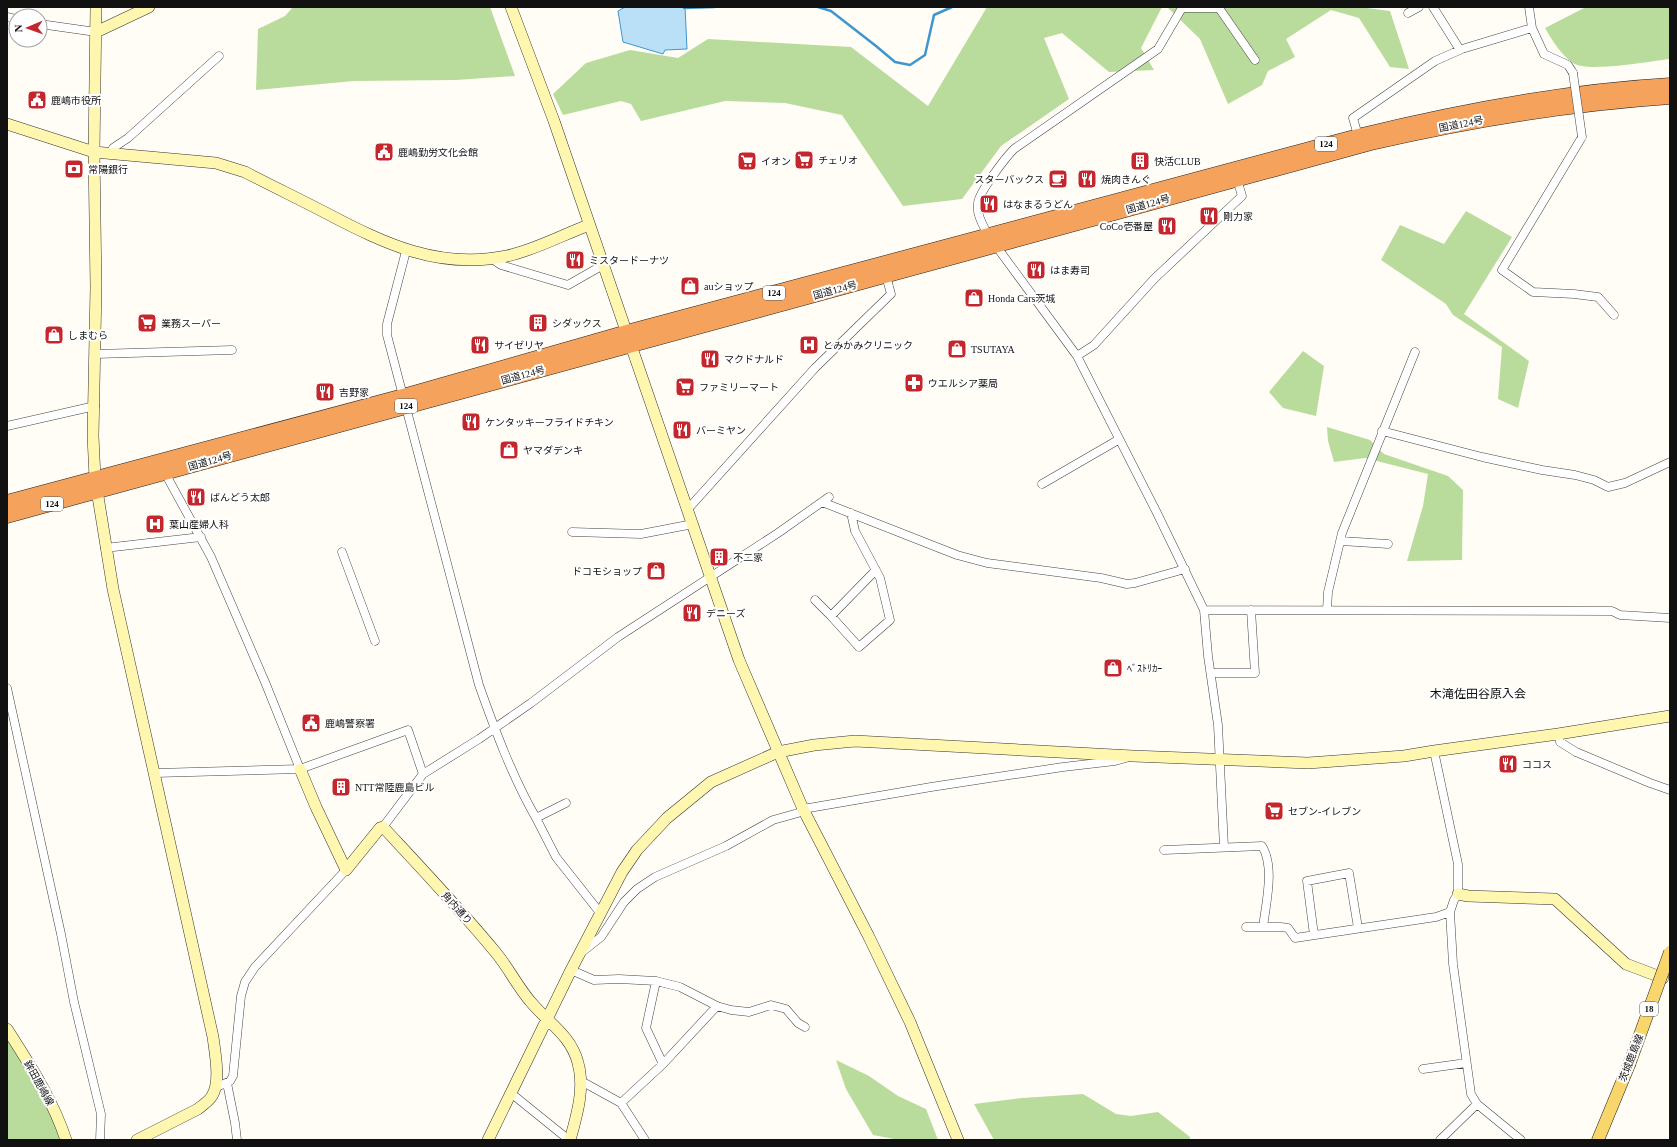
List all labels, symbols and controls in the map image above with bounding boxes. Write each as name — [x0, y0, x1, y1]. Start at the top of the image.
north arrow — [8, 8, 48, 48]
text: N — [12, 24, 24, 33]
public building icon: 鹿嶋市役所 — [26, 89, 48, 111]
place label: 鹿嶋市役所 — [51, 95, 101, 106]
street label: 国道124号 — [1438, 114, 1484, 134]
road number: 124 — [1315, 137, 1337, 151]
public building icon: 鹿嶋勤労文化会館 — [373, 141, 395, 163]
place label: 鹿嶋勤労文化会館 — [398, 147, 478, 158]
supermarket icon: チェリオ — [793, 149, 815, 171]
supermarket icon: イオン — [736, 150, 758, 172]
building icon: 快活CLUB — [1129, 150, 1151, 172]
place label: チェリオ — [818, 155, 858, 166]
place label: イオン — [761, 156, 791, 167]
place label: 快活CLUB — [1154, 156, 1201, 167]
bank icon: 常陽銀行 — [63, 158, 85, 180]
place label: 常陽銀行 — [88, 164, 128, 175]
cafe icon: スターバックス — [1047, 168, 1069, 190]
restaurant icon: 焼肉きんぐ — [1076, 168, 1098, 190]
place label: スターバックス — [974, 174, 1044, 185]
place label: 焼肉きんぐ — [1101, 174, 1151, 185]
restaurant icon: はなまるうどん — [978, 193, 1000, 215]
street label: 国道124号 — [1125, 193, 1171, 215]
place label: はなまるうどん — [1003, 199, 1073, 210]
restaurant icon: 剛力家 — [1198, 205, 1220, 227]
place label: 剛力家 — [1223, 211, 1253, 222]
restaurant icon: CoCo壱番屋 — [1156, 215, 1178, 237]
place label: CoCo壱番屋 — [1100, 221, 1153, 232]
restaurant icon: ミスタードーナツ — [564, 249, 586, 271]
place label: ミスタードーナツ — [589, 255, 669, 266]
restaurant icon: はま寿司 — [1025, 259, 1047, 281]
place label: はま寿司 — [1050, 265, 1090, 276]
shop icon: auショップ — [679, 275, 701, 297]
street label: 国道124号 — [812, 279, 858, 301]
place label: auショップ — [704, 281, 753, 292]
road number: 124 — [763, 286, 785, 300]
shop icon: Honda Cars茨城 — [963, 287, 985, 309]
place label: Honda Cars茨城 — [988, 293, 1056, 304]
supermarket icon: 業務スーパー — [136, 312, 158, 334]
building icon: シダックス — [527, 312, 549, 334]
place label: 業務スーパー — [161, 318, 221, 329]
place label: シダックス — [552, 318, 602, 329]
shop icon: しまむら — [43, 324, 65, 346]
place label: しまむら — [68, 330, 108, 341]
restaurant icon: サイゼリヤ — [469, 334, 491, 356]
hospital icon: とみかみクリニック — [798, 334, 820, 356]
shop icon: TSUTAYA — [946, 338, 968, 360]
place label: サイゼリヤ — [494, 340, 544, 351]
place label: とみかみクリニック — [823, 340, 913, 351]
place label: TSUTAYA — [971, 344, 1016, 355]
restaurant icon: マクドナルド — [699, 348, 721, 370]
place label: マクドナルド — [724, 354, 784, 365]
street label: 国道124号 — [500, 364, 546, 386]
pharmacy icon: ウエルシア薬局 — [903, 372, 925, 394]
supermarket icon: ファミリーマート — [674, 376, 696, 398]
place label: ウエルシア薬局 — [928, 378, 998, 389]
restaurant icon: 吉野家 — [314, 381, 336, 403]
place label: ファミリーマート — [699, 382, 779, 393]
place label: 吉野家 — [339, 387, 369, 398]
road number: 124 — [395, 399, 417, 413]
restaurant icon: ケンタッキーフライドチキン — [460, 411, 482, 433]
place label: ケンタッキーフライドチキン — [485, 417, 614, 428]
restaurant icon: バーミヤン — [671, 419, 693, 441]
place label: バーミヤン — [696, 425, 746, 436]
shop icon: ヤマダデンキ — [498, 439, 520, 461]
place label: ヤマダデンキ — [523, 445, 583, 456]
street label: 国道124号 — [187, 450, 233, 472]
restaurant icon: ばんどう太郎 — [185, 486, 207, 508]
place label: ばんどう太郎 — [210, 492, 270, 503]
road number: 124 — [41, 497, 63, 511]
hospital icon: 葉山産婦人科 — [144, 513, 166, 535]
place label: 葉山産婦人科 — [169, 519, 229, 530]
building icon: 不二家 — [708, 546, 730, 568]
place label: 不二家 — [733, 552, 763, 563]
shop icon: ドコモショップ — [645, 560, 667, 582]
place label: ドコモショップ — [572, 566, 642, 577]
restaurant icon: デニーズ — [681, 602, 703, 624]
place label: デニーズ — [706, 608, 746, 619]
shop icon: ﾍﾞｽﾄﾘｶｰ — [1102, 657, 1124, 679]
place label: ﾍﾞｽﾄﾘｶｰ — [1127, 663, 1162, 674]
district label: 木滝佐田谷原入会 — [1430, 687, 1526, 701]
public building icon: 鹿嶋警察署 — [300, 712, 322, 734]
place label: 鹿嶋警察署 — [325, 718, 375, 729]
restaurant icon: ココス — [1497, 753, 1519, 775]
place label: ココス — [1522, 759, 1552, 770]
building icon: NTT常陸鹿島ビル — [330, 776, 352, 798]
place label: NTT常陸鹿島ビル — [355, 782, 434, 793]
supermarket icon: セブン-イレブン — [1263, 800, 1285, 822]
place label: セブン-イレブン — [1288, 806, 1361, 817]
street label: 角内通り — [440, 889, 474, 927]
road number: 18 — [1640, 1002, 1658, 1016]
street label: 茨城鹿島線 — [1617, 1033, 1645, 1083]
street label: 鉾田鹿嶋線 — [22, 1058, 56, 1108]

